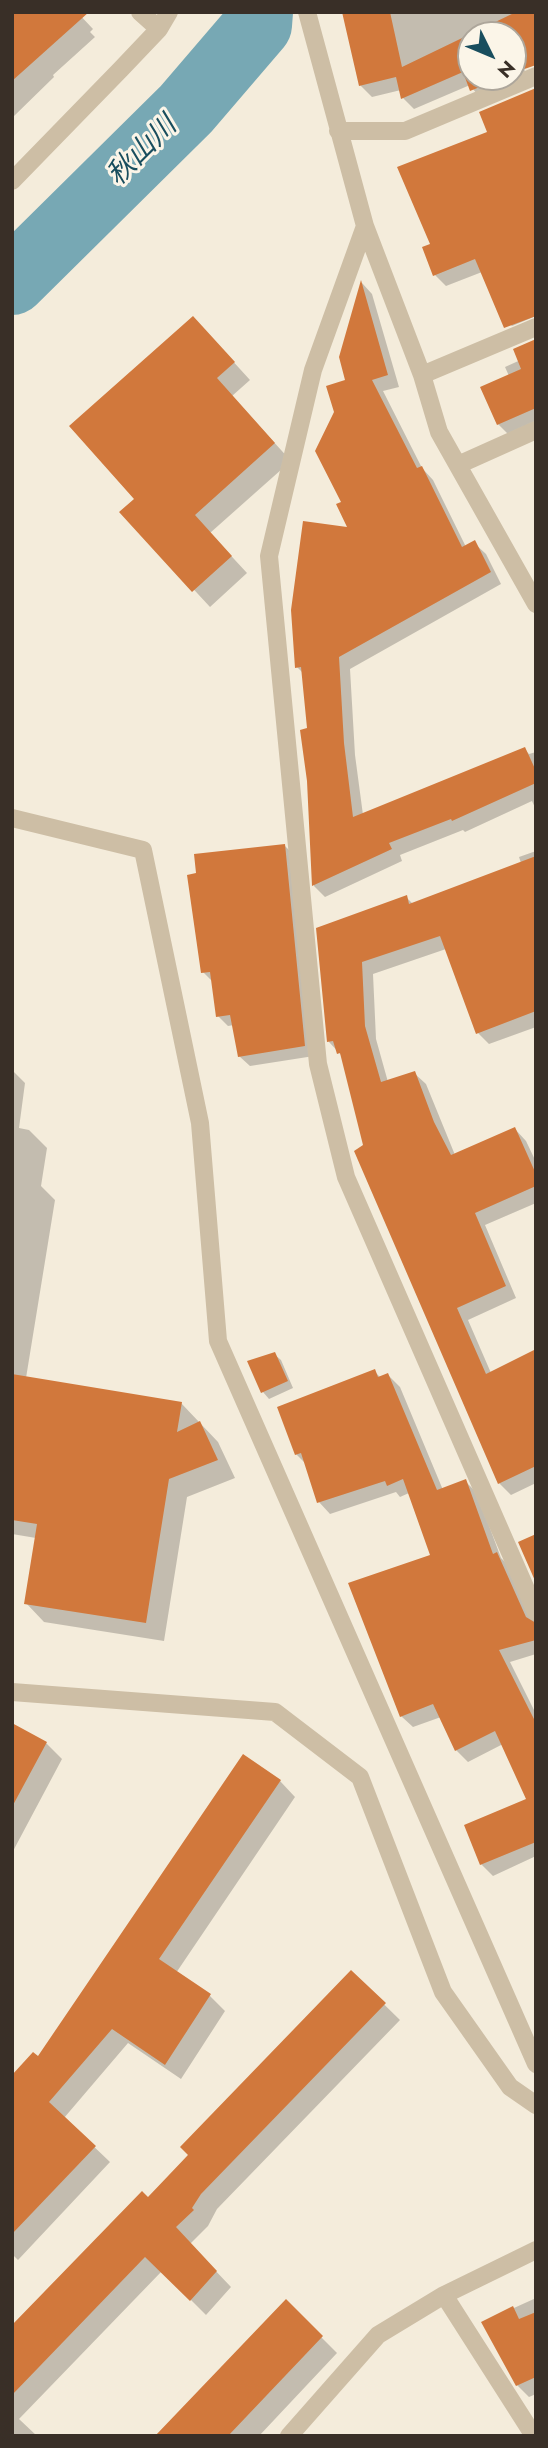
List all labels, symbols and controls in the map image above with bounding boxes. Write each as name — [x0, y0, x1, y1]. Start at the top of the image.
north arrow — [457, 21, 527, 91]
text: N — [491, 55, 521, 84]
water label: 秋山川 — [101, 110, 185, 194]

